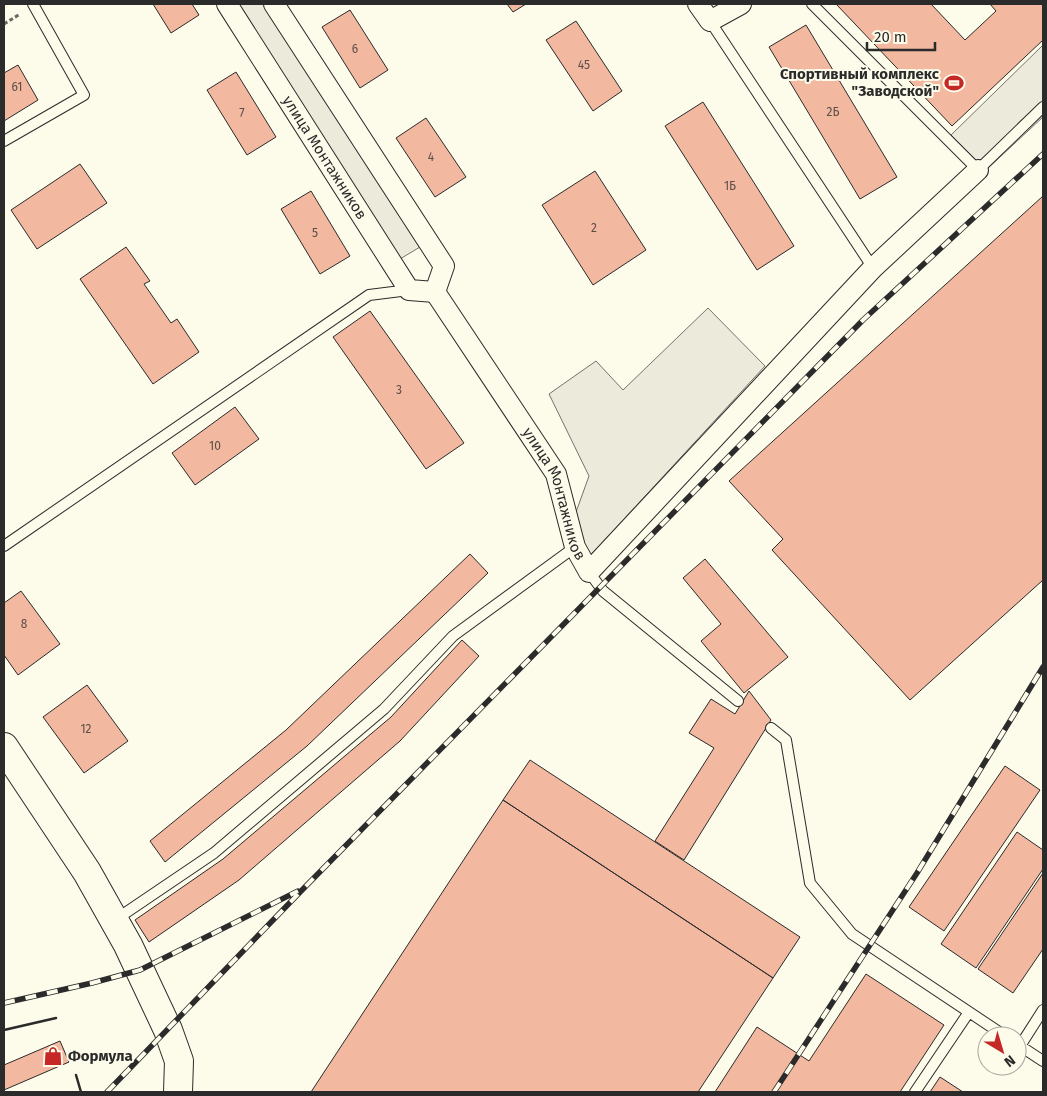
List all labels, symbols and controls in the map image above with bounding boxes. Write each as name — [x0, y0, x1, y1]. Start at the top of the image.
scale bar — [867, 20, 934, 52]
text: 20 m — [874, 28, 907, 46]
house number: 6 — [352, 42, 358, 56]
house number: 45 — [578, 58, 590, 72]
place label: Спортивный комплекс "Заводской" — [780, 65, 940, 100]
sports icon: Спортивный комплекс "Заводской" — [943, 72, 965, 94]
house number: 61 — [11, 80, 23, 94]
street label: улица Монтажников — [279, 92, 371, 223]
house number: 2Б — [827, 105, 839, 119]
house number: 7 — [239, 106, 245, 120]
house number: 4 — [428, 150, 435, 164]
house number: 1Б — [724, 179, 736, 193]
house number: 2 — [591, 221, 597, 235]
house number: 5 — [312, 226, 318, 240]
house number: 3 — [396, 383, 402, 397]
street label: улица Монтажников — [519, 424, 589, 563]
house number: 10 — [209, 439, 221, 453]
house number: 8 — [21, 617, 28, 631]
house number: 12 — [80, 722, 92, 736]
north arrow — [977, 1026, 1027, 1076]
shop icon: Формула — [42, 1045, 64, 1067]
place label: Формула — [68, 1047, 133, 1065]
text: N — [1001, 1051, 1019, 1070]

